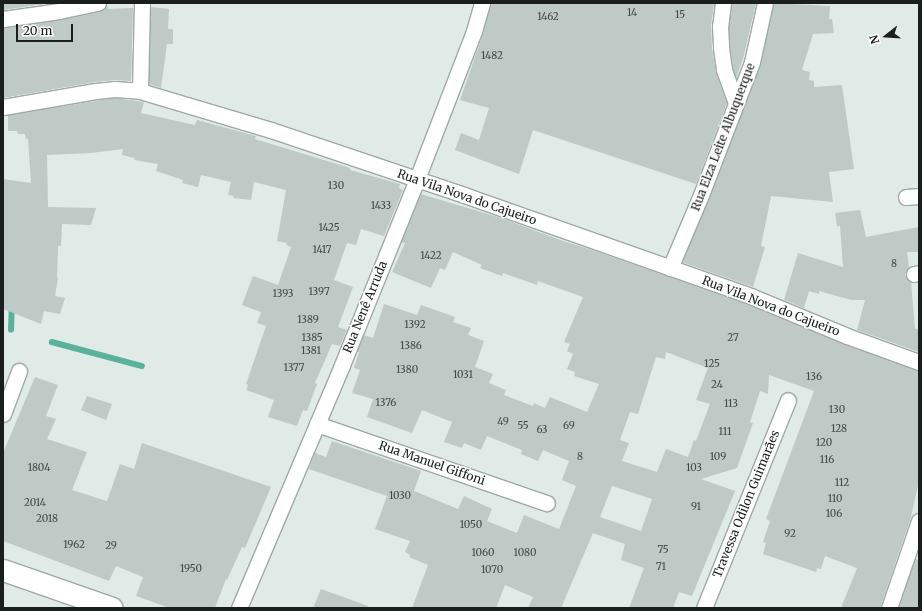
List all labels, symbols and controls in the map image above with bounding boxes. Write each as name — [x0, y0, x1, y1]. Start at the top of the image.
house number: 14 — [627, 7, 637, 19]
house number: 15 — [675, 9, 685, 21]
house number: 1462 — [537, 11, 559, 23]
scale bar — [18, 16, 75, 42]
north arrow — [866, 16, 906, 56]
text: 20 m — [23, 23, 52, 38]
text: N — [867, 33, 882, 46]
house number: 1482 — [481, 50, 503, 62]
street label: Rua Elza Leite Albuquerque — [688, 61, 758, 213]
street label: Rua Vila Nova do Cajueiro — [395, 166, 539, 228]
house number: 130 — [328, 180, 344, 192]
house number: 1433 — [371, 200, 391, 212]
house number: 1425 — [318, 222, 340, 234]
house number: 1417 — [312, 244, 332, 256]
house number: 1422 — [420, 250, 442, 262]
house number: 8 — [891, 258, 897, 270]
street label: Rua Nenê Arruda — [340, 259, 390, 355]
street label: Rua Vila Nova do Cajueiro — [700, 273, 842, 339]
house number: 1397 — [308, 286, 330, 298]
house number: 1393 — [272, 288, 294, 300]
house number: 1389 — [297, 314, 319, 326]
house number: 1392 — [404, 319, 426, 331]
house number: 1385 — [301, 332, 323, 344]
house number: 27 — [727, 332, 739, 344]
house number: 1386 — [400, 340, 422, 352]
house number: 1381 — [301, 345, 321, 357]
house number: 125 — [704, 358, 720, 370]
house number: 1377 — [284, 362, 304, 374]
house number: 1380 — [396, 364, 418, 376]
house number: 1031 — [453, 369, 473, 381]
house number: 136 — [806, 371, 822, 383]
house number: 24 — [711, 379, 723, 391]
house number: 1376 — [376, 397, 396, 409]
house number: 113 — [724, 398, 738, 410]
house number: 130 — [829, 404, 845, 416]
house number: 49 — [497, 416, 509, 428]
house number: 55 — [517, 420, 529, 432]
house number: 69 — [563, 420, 575, 432]
house number: 128 — [831, 423, 847, 435]
house number: 63 — [536, 424, 548, 436]
house number: 111 — [719, 426, 731, 438]
street label: Travessa Odilon Guimarães — [710, 428, 782, 580]
house number: 120 — [816, 437, 832, 449]
street label: Rua Manuel Giffoni — [377, 438, 487, 488]
house number: 8 — [577, 451, 583, 463]
house number: 109 — [710, 451, 726, 463]
house number: 116 — [820, 454, 834, 466]
house number: 1804 — [28, 462, 50, 474]
house number: 103 — [686, 462, 702, 474]
house number: 112 — [835, 477, 849, 489]
house number: 1030 — [389, 490, 411, 502]
house number: 110 — [828, 493, 842, 505]
house number: 2014 — [24, 497, 46, 509]
house number: 91 — [691, 501, 701, 513]
house number: 106 — [826, 508, 842, 520]
house number: 2018 — [36, 513, 58, 525]
house number: 1050 — [460, 519, 482, 531]
house number: 92 — [784, 528, 796, 540]
house number: 1962 — [63, 539, 85, 551]
house number: 29 — [105, 540, 117, 552]
house number: 75 — [657, 544, 669, 556]
house number: 1060 — [472, 547, 494, 559]
house number: 1080 — [514, 547, 536, 559]
house number: 71 — [656, 561, 666, 573]
house number: 1950 — [180, 563, 202, 575]
house number: 1070 — [481, 564, 503, 576]

